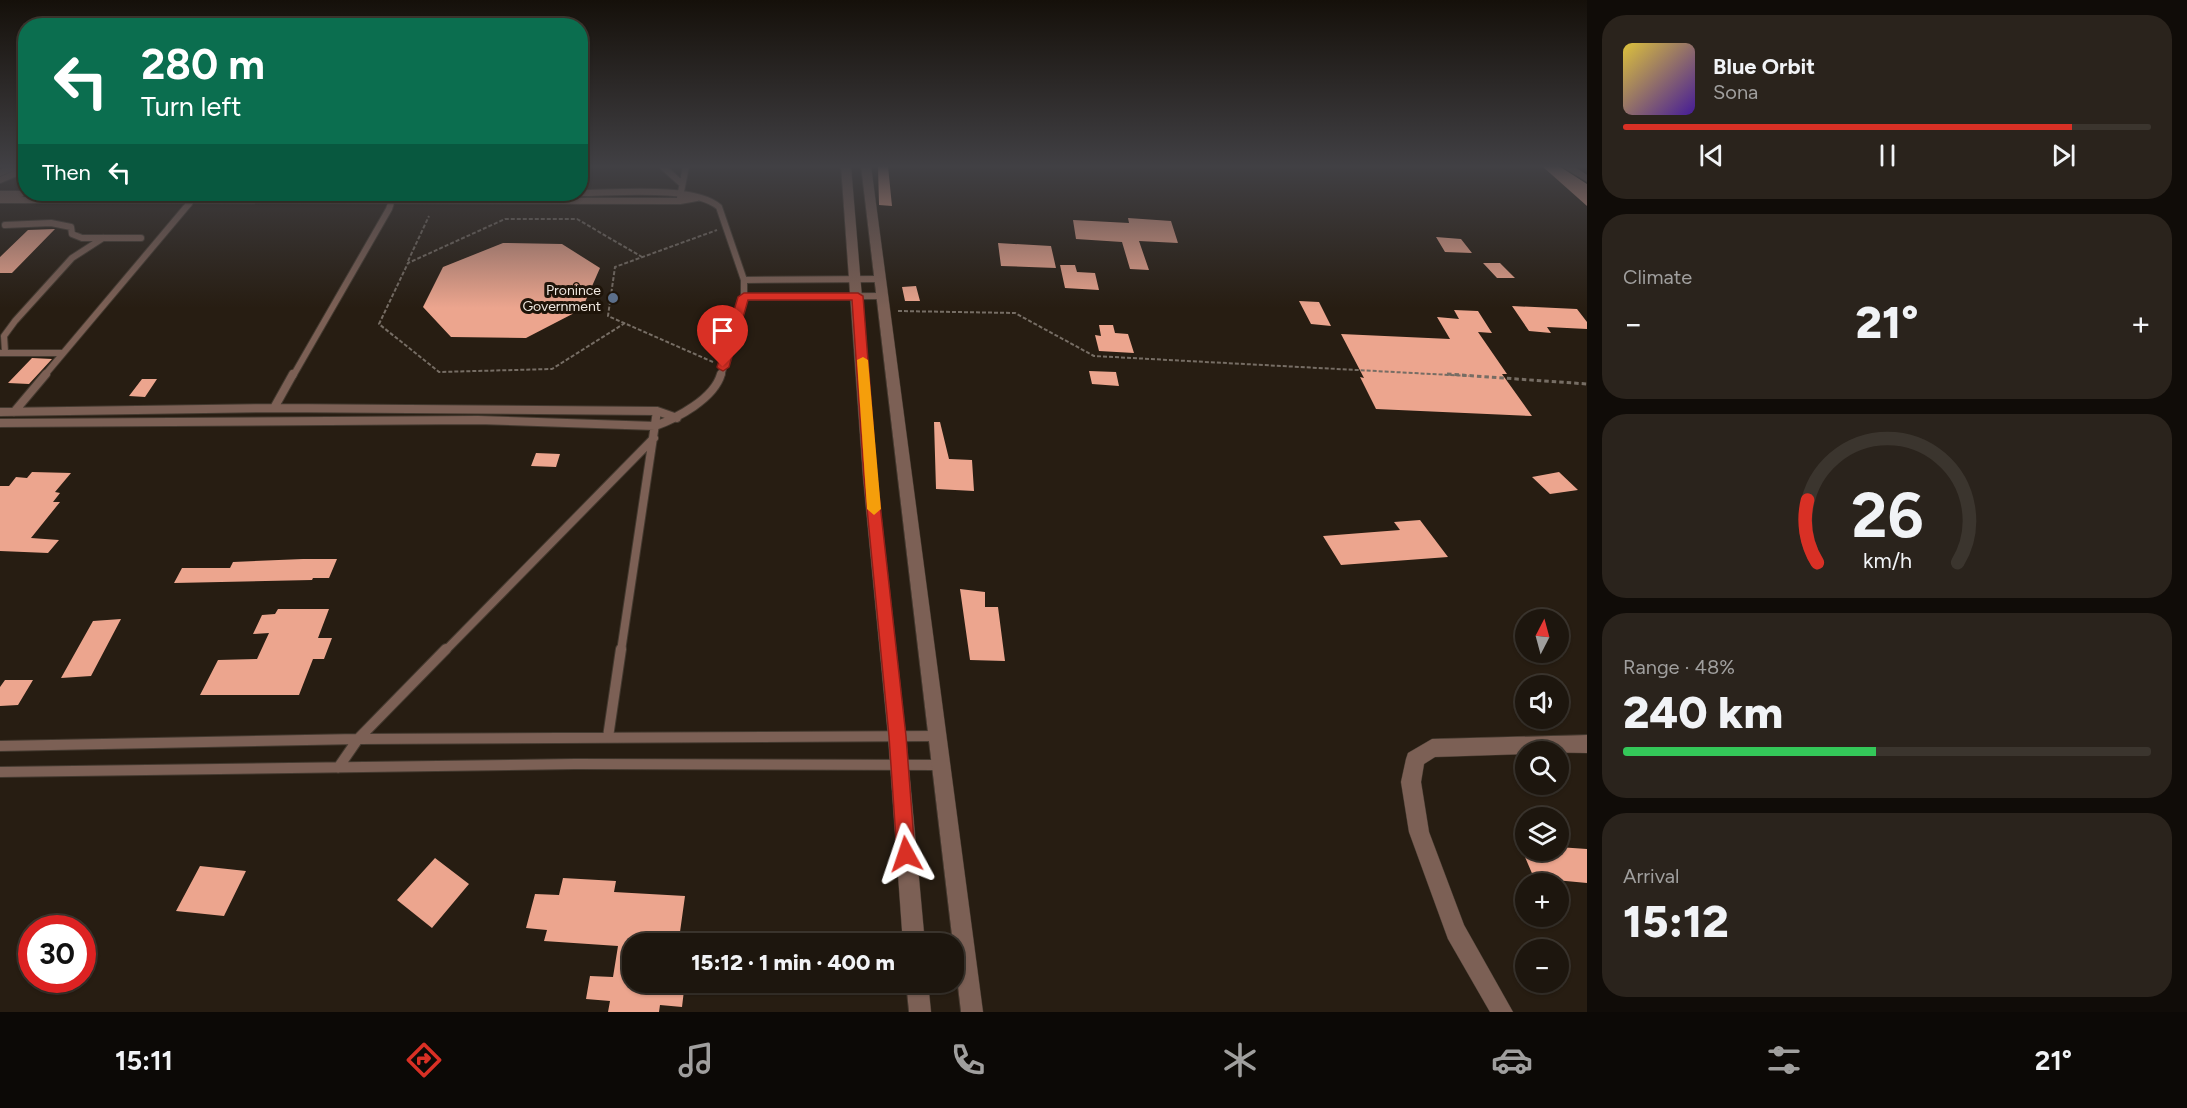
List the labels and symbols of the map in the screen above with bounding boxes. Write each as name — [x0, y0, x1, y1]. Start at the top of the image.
place label: Pronince Government — [522, 282, 601, 315]
marker: Pronince Government — [606, 291, 620, 305]
pin — [697, 305, 748, 367]
north arrow — [1515, 609, 1569, 663]
position arrow — [874, 822, 938, 886]
speed limit sign: 30 — [18, 915, 96, 993]

